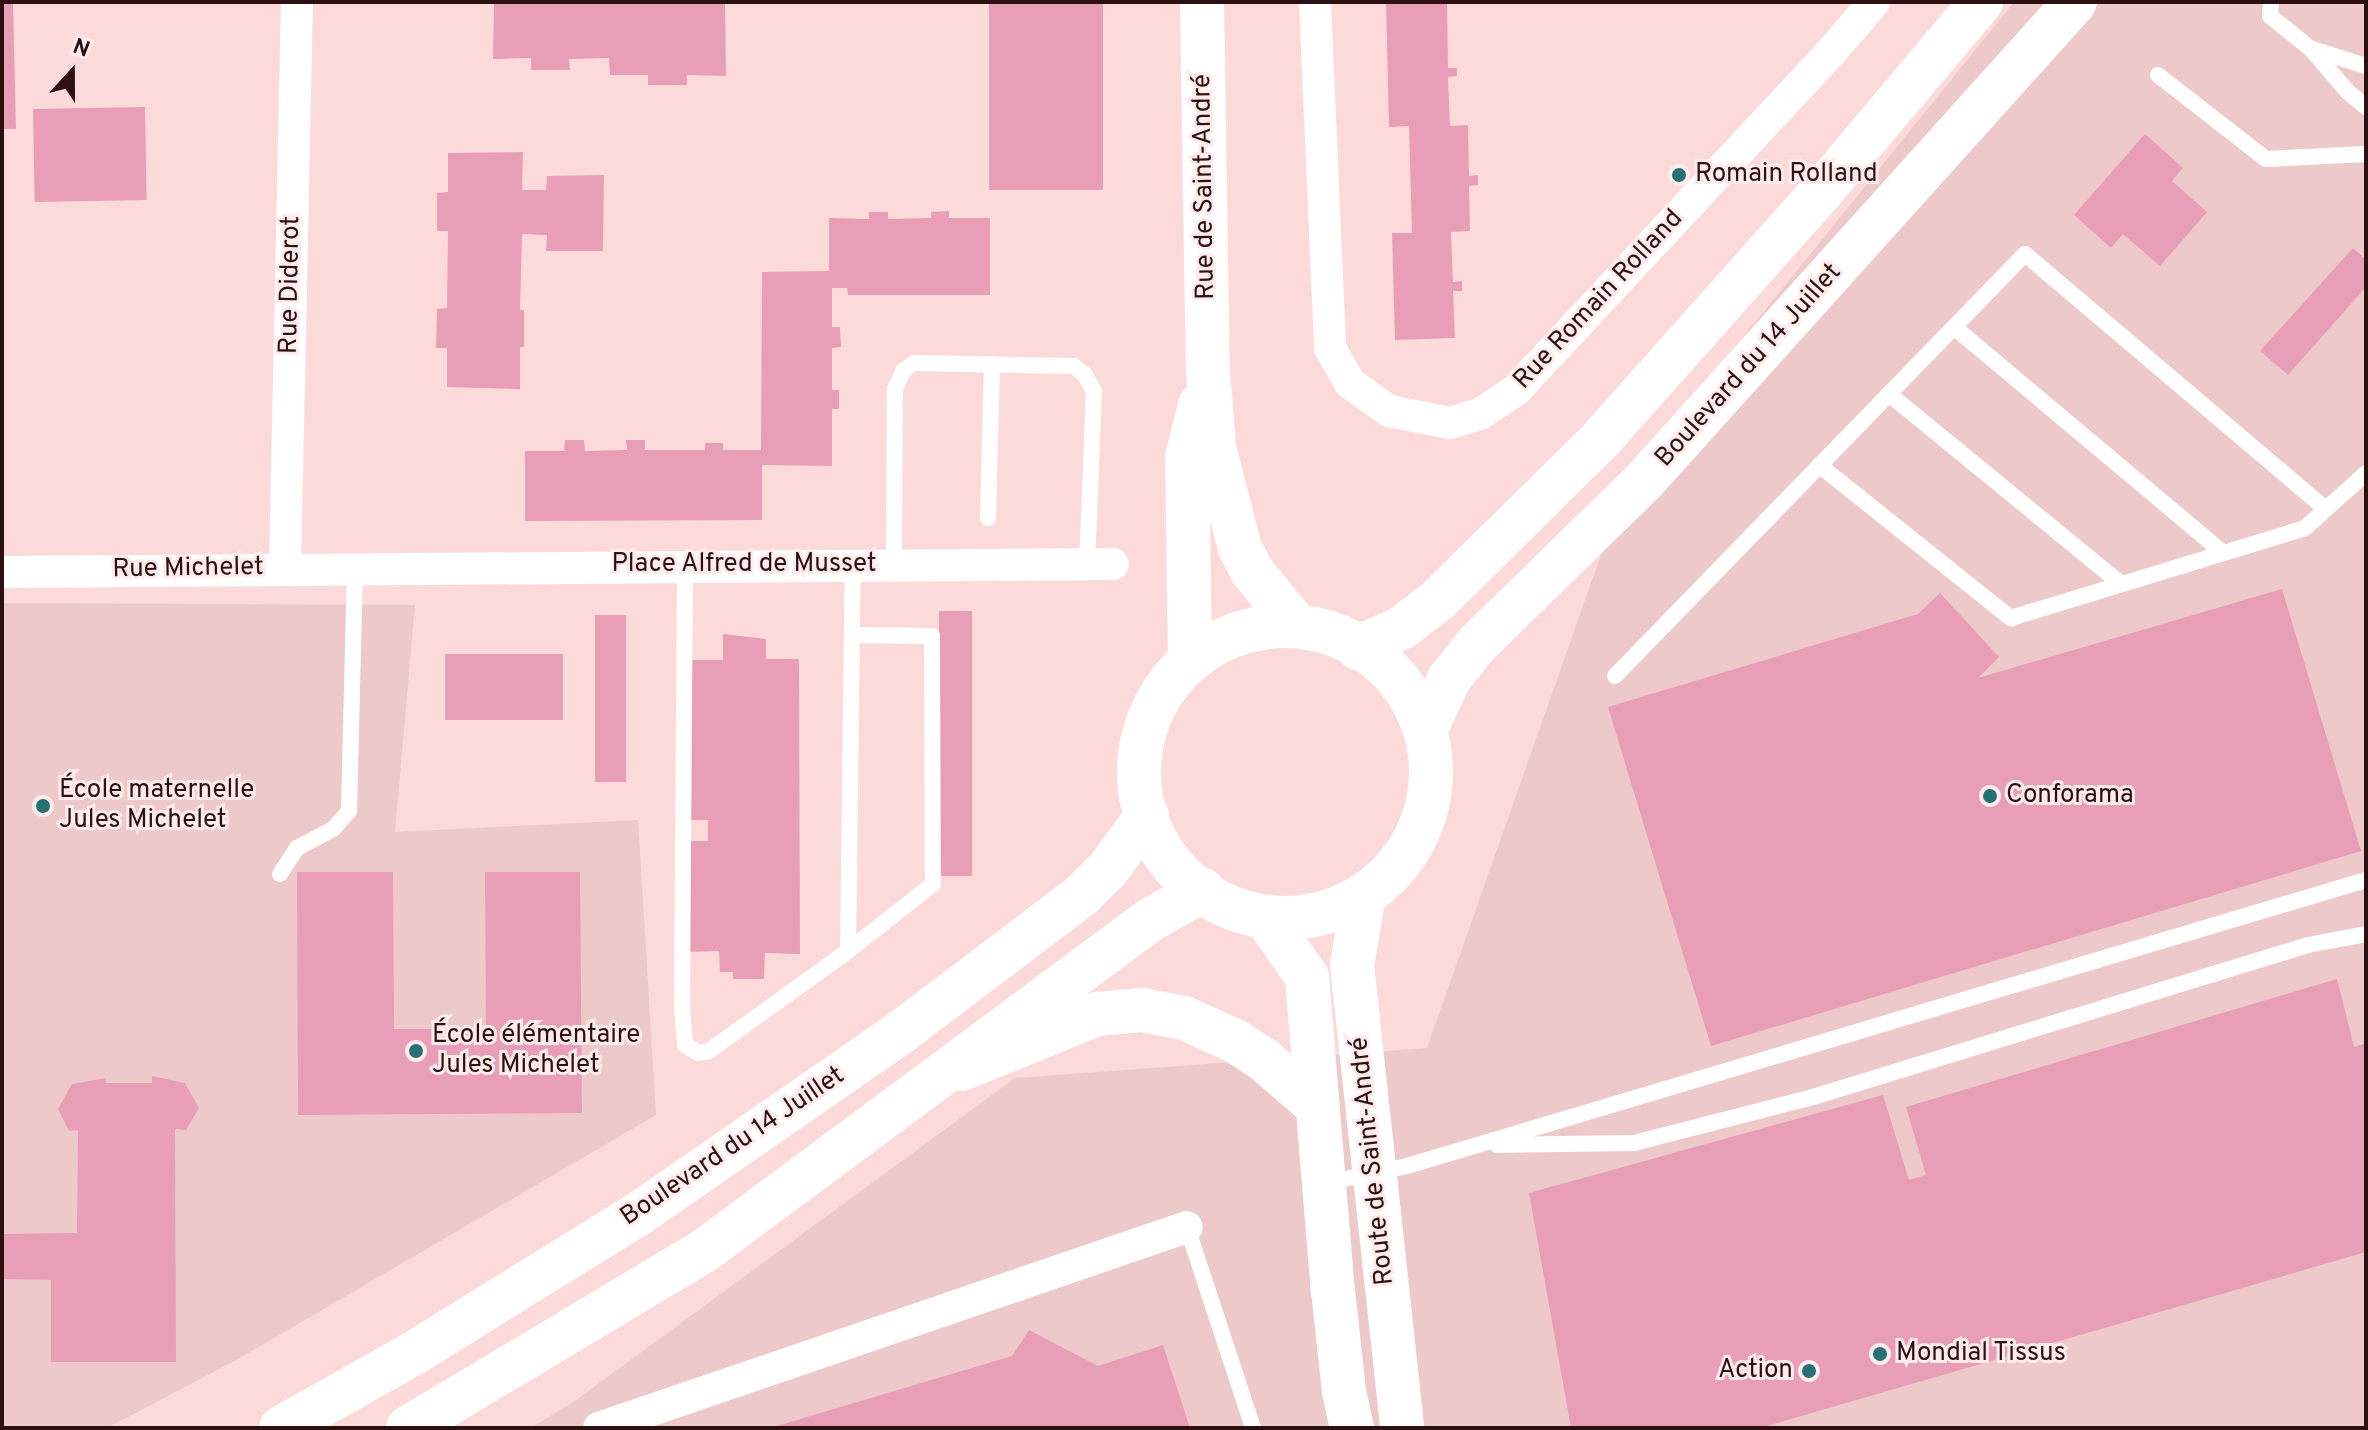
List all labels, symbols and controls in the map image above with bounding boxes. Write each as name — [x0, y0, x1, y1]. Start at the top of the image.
north arrow — [32, 32, 112, 112]
text: N — [69, 34, 93, 65]
street label: Rue de Saint-André — [1187, 74, 1223, 300]
place label: Romain Rolland — [1695, 159, 1878, 191]
marker: Romain Rolland — [1670, 166, 1688, 184]
street label: Rue Romain Rolland — [1508, 204, 1690, 396]
street label: Rue Diderot — [274, 216, 308, 354]
street label: Boulevard du 14 Juillet — [1649, 258, 1849, 474]
street label: Place Alfred de Musset — [611, 549, 877, 581]
street label: Rue Michelet — [112, 552, 264, 586]
place label: École maternelle Jules Michelet — [59, 775, 254, 836]
place label: Conforama — [2006, 780, 2134, 812]
marker: Conforama — [1981, 787, 1999, 805]
marker: École maternelle Jules Michelet — [34, 797, 52, 815]
place label: École élémentaire Jules Michelet — [432, 1020, 640, 1082]
street label: Route de Saint-André — [1344, 1035, 1402, 1287]
marker: École élémentaire Jules Michelet — [407, 1042, 425, 1060]
street label: Boulevard du 14 Juillet — [615, 1060, 851, 1234]
place label: Mondial Tissus — [1896, 1338, 2067, 1370]
marker: Mondial Tissus — [1871, 1345, 1889, 1363]
place label: Action — [1718, 1355, 1793, 1387]
marker: Action — [1800, 1362, 1818, 1380]

